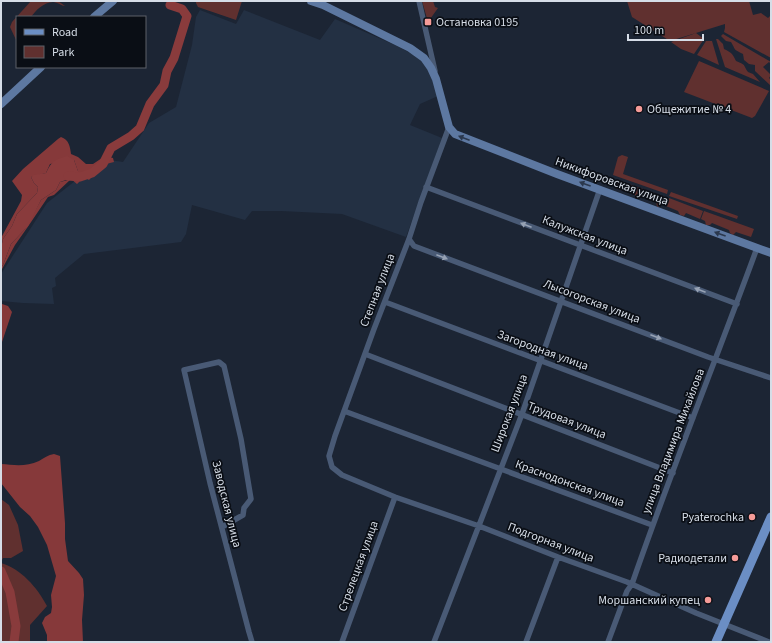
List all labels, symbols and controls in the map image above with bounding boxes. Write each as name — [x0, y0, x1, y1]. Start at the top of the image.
place label: Остановка 0195 — [436, 14, 518, 31]
legend — [16, 16, 146, 68]
scale bar — [628, 16, 703, 42]
marker: Остановка 0195 — [423, 17, 433, 27]
text: 100 m — [634, 22, 664, 39]
text: Road — [52, 24, 78, 41]
text: Park — [52, 44, 74, 61]
place label: Общежитие № 4 — [647, 101, 731, 118]
marker: Общежитие № 4 — [634, 104, 644, 114]
one-way arrow — [457, 134, 469, 140]
street label: Никифоровская улица — [553, 153, 671, 210]
one-way arrow — [579, 181, 591, 187]
street label: Калужская улица — [540, 211, 630, 260]
one-way arrow — [520, 221, 532, 227]
one-way arrow — [714, 230, 726, 236]
street label: Степная улица — [356, 251, 399, 329]
one-way arrow — [437, 254, 449, 260]
street label: Лысогорская улица — [541, 275, 643, 328]
one-way arrow — [694, 287, 706, 293]
street label: Загородная улица — [495, 326, 591, 375]
one-way arrow — [650, 335, 662, 341]
street label: улица Владимира Михайлова — [638, 366, 709, 516]
street label: Широкая улица — [487, 372, 532, 455]
street label: Трудовая улица — [525, 398, 609, 443]
street label: Краснодонская улица — [513, 456, 627, 511]
street label: Заводская улица — [207, 459, 246, 549]
place label: Pyaterochka — [682, 509, 744, 526]
marker: Pyaterochka — [747, 512, 757, 522]
street label: Стрелецкая улица — [334, 518, 383, 614]
street label: Подгорная улица — [505, 518, 596, 567]
place label: Радиодетали — [658, 550, 727, 567]
marker: Радиодетали — [730, 553, 740, 563]
place label: Моршанский купец — [598, 592, 700, 609]
marker: Моршанский купец — [703, 595, 713, 605]

